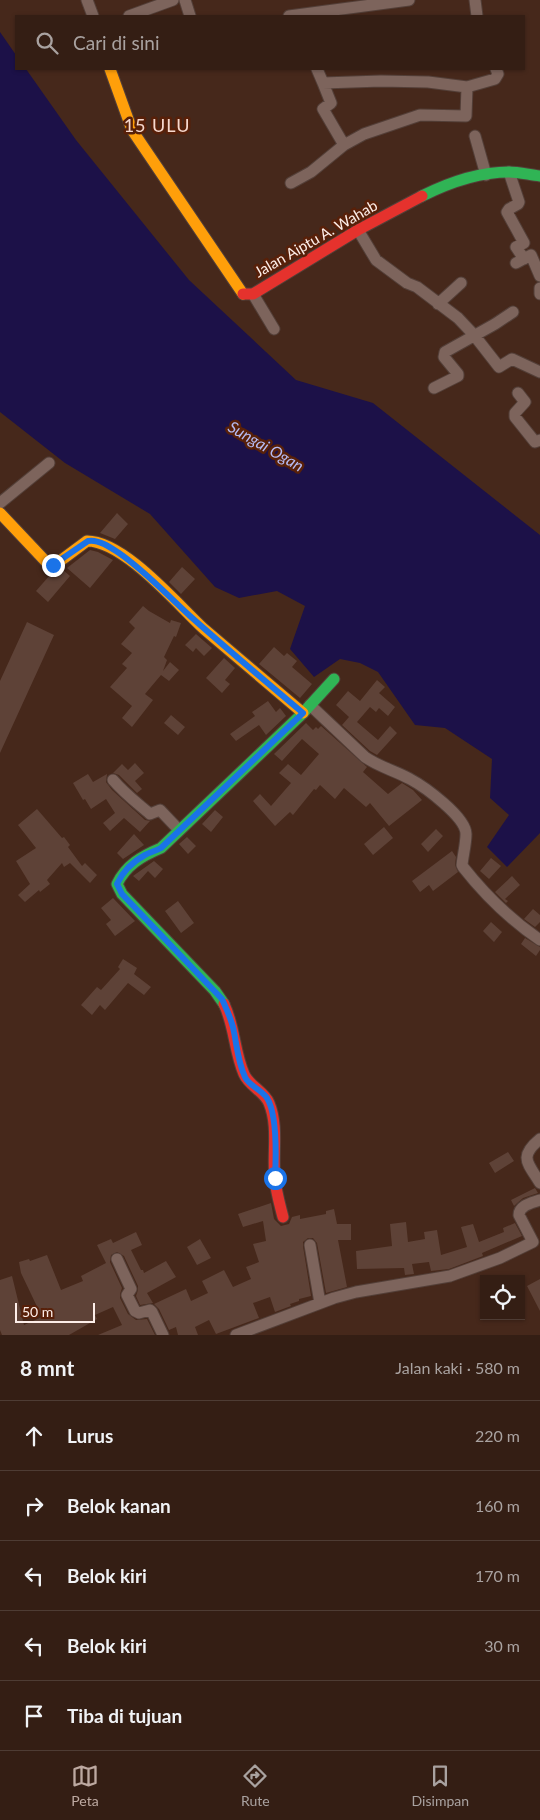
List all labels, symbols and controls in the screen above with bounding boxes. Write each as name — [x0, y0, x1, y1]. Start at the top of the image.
search box — [15, 15, 525, 70]
icon: search — [33, 29, 61, 57]
text: Cari di sini — [73, 31, 160, 54]
district label: 15 ULU — [124, 114, 190, 136]
street label: Jalan Aiptu A. Wahab — [251, 196, 380, 281]
water label: Sungai Ogan — [225, 416, 307, 475]
route end — [42, 554, 65, 577]
route start — [264, 1167, 287, 1190]
map controls — [480, 1275, 525, 1320]
button: locate — [480, 1275, 525, 1320]
scale bar — [15, 1300, 95, 1323]
text: 50 m — [22, 1303, 53, 1320]
text: 8 mnt — [20, 1355, 74, 1380]
text: Jalan kaki · 580 m — [395, 1358, 520, 1377]
icon: ahead — [20, 1422, 48, 1450]
text: Lurus — [67, 1424, 113, 1447]
text: 220 m — [475, 1426, 520, 1445]
icon: right — [20, 1492, 48, 1520]
text: Belok kanan — [67, 1494, 171, 1517]
text: 160 m — [475, 1496, 520, 1515]
icon: left — [20, 1562, 48, 1590]
text: Belok kiri — [67, 1564, 147, 1587]
text: 170 m — [475, 1566, 520, 1585]
icon: left — [20, 1632, 48, 1660]
text: Belok kiri — [67, 1634, 147, 1657]
text: 30 m — [484, 1636, 520, 1655]
icon: arrive — [20, 1702, 48, 1730]
text: Tiba di tujuan — [67, 1704, 182, 1727]
tab: Peta — [71, 1762, 99, 1809]
tab: Rute — [241, 1762, 270, 1809]
tab: Disimpan — [412, 1762, 469, 1809]

